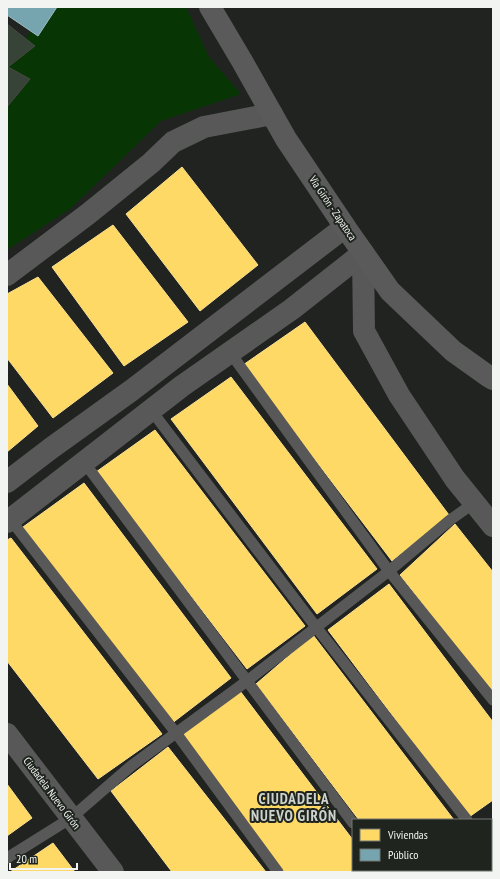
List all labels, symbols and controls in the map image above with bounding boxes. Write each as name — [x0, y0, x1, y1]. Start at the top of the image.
street label: Vía Girón - Zapatoca — [306, 172, 360, 243]
street label: Ciudadela Nuevo Girón — [20, 754, 84, 832]
district label: CIUDADELA NUEVO GIRÓN — [251, 789, 337, 825]
legend — [352, 819, 492, 871]
text: Viviendas — [387, 827, 428, 842]
scale bar — [10, 845, 77, 871]
text: Público — [388, 847, 418, 862]
text: 20 m — [16, 851, 37, 866]

